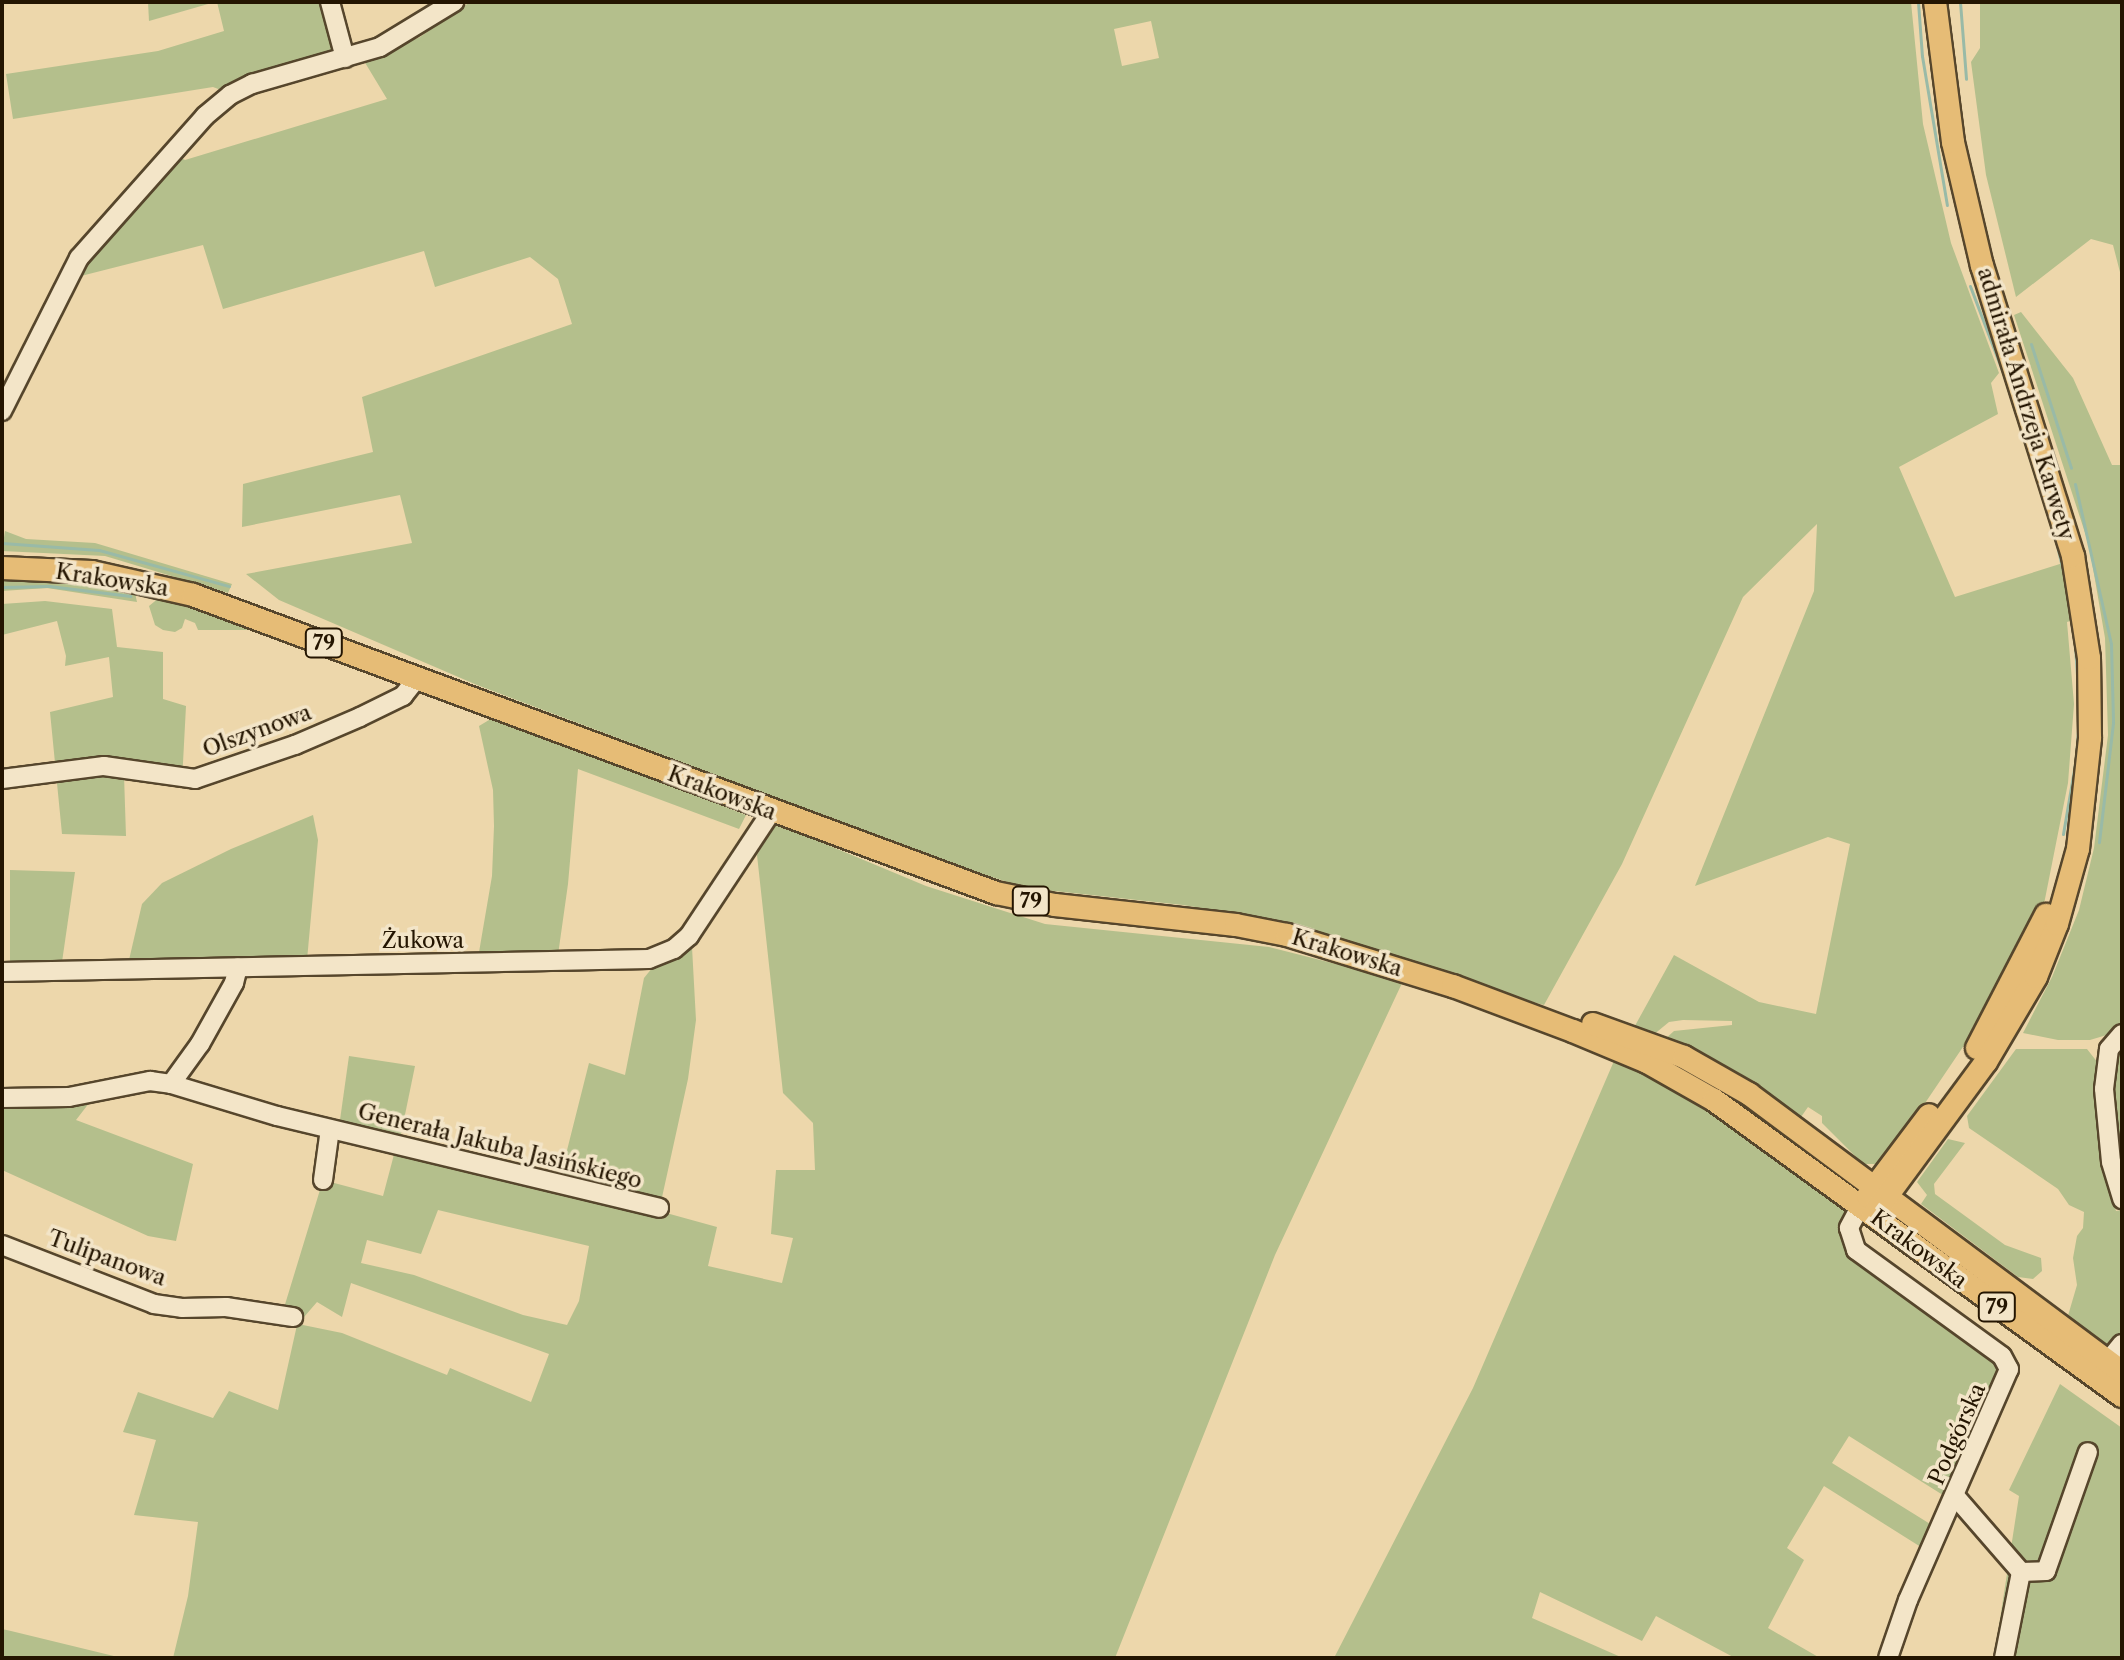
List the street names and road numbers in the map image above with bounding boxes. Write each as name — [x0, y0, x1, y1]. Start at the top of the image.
street label: admirała Andrzeja Karwety — [1972, 264, 2080, 544]
street label: Krakowska — [54, 558, 170, 602]
road number: 79 — [304, 627, 344, 659]
street label: Olszynowa — [199, 699, 315, 763]
street label: Krakowska — [664, 760, 780, 826]
road number: 79 — [1011, 885, 1051, 917]
street label: Krakowska — [1289, 924, 1405, 982]
street label: Żukowa — [382, 928, 464, 954]
street label: Generała Jakuba Jasińskiego — [355, 1098, 645, 1194]
street label: Krakowska — [1866, 1204, 1972, 1294]
street label: Tulipanowa — [44, 1224, 170, 1292]
road number: 79 — [1977, 1291, 2017, 1323]
street label: Podgórska — [1923, 1379, 1991, 1489]

